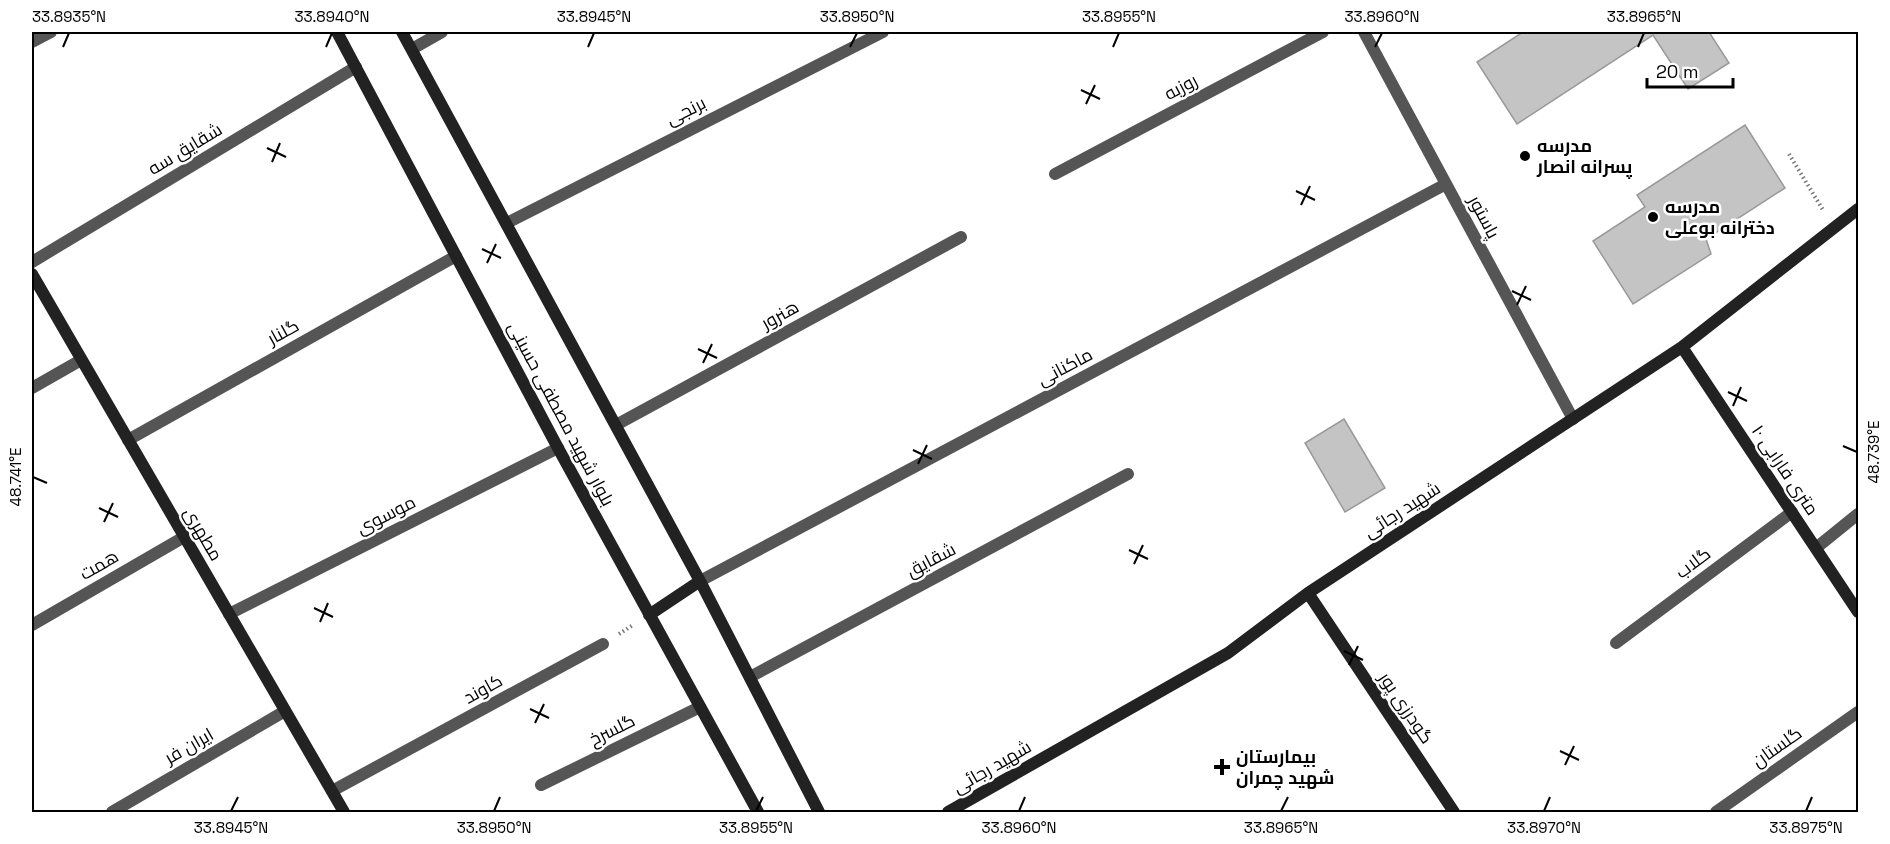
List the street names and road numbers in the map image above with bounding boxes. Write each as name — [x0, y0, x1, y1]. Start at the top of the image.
street label: روزبه — [1160, 68, 1201, 105]
street label: برنجی — [662, 91, 710, 130]
street label: شقایق سه — [143, 117, 227, 181]
street label: پاستور — [1462, 190, 1505, 243]
street label: هنرور — [756, 295, 803, 335]
street label: گلنار — [262, 314, 303, 350]
street label: بلوار شهید مصطفی حسینی — [503, 318, 620, 510]
street label: ماکنانی — [1033, 342, 1096, 391]
street label: ۱۰ متری فارابی — [1747, 420, 1824, 519]
street label: شهید رجائی — [1359, 476, 1445, 543]
street label: موسوی — [352, 490, 419, 539]
street label: مطهری — [179, 503, 228, 565]
street label: شقایق — [902, 537, 960, 583]
street label: گلاب — [1670, 542, 1715, 583]
street label: همت — [75, 544, 122, 585]
street label: گودرزی پور — [1373, 667, 1439, 748]
street label: کاوند — [459, 669, 506, 709]
street label: گلسرخ — [585, 709, 639, 751]
street label: گلستان — [1747, 721, 1806, 772]
street label: ایران فر — [159, 722, 217, 769]
street label: شهید رجائی — [948, 735, 1035, 798]

